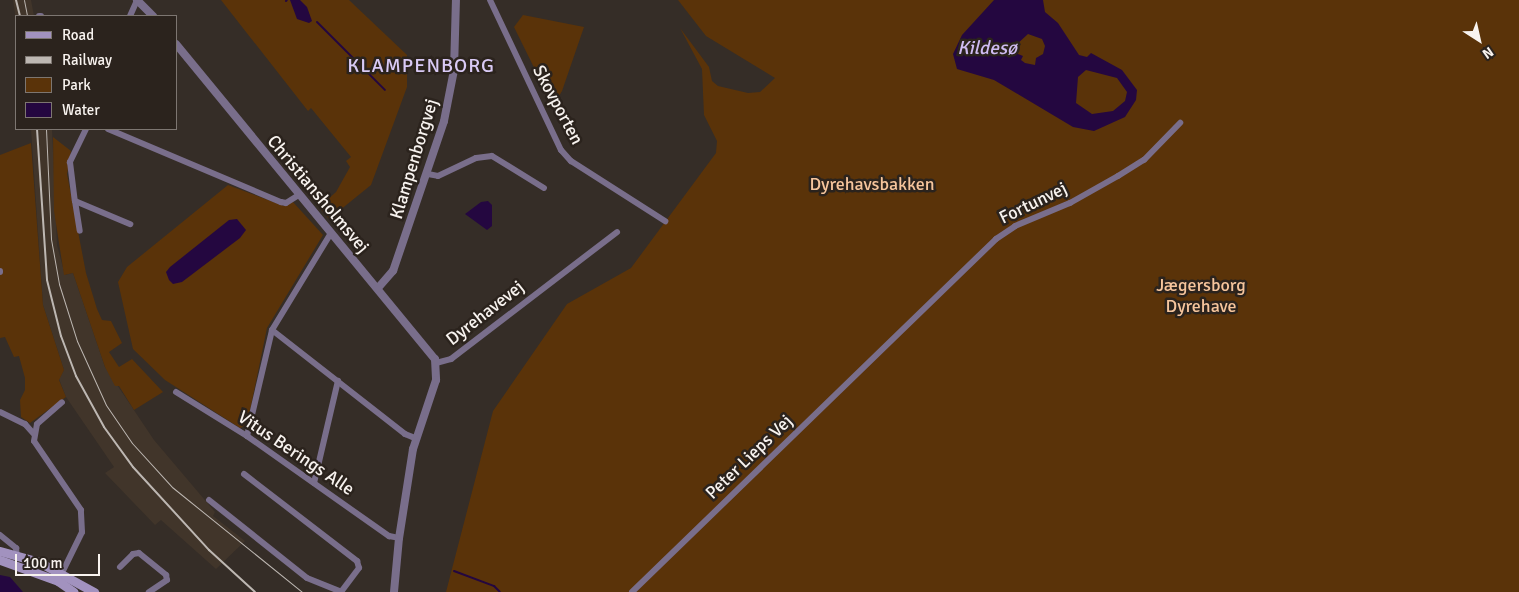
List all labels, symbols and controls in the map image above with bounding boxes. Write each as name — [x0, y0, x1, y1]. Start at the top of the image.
legend — [15, 15, 178, 130]
north arrow — [1454, 15, 1504, 65]
text: Road — [62, 26, 94, 44]
water label: Kildesø — [957, 38, 1017, 60]
text: N — [1479, 43, 1497, 62]
text: Railway — [62, 51, 112, 69]
district label: KLAMPENBORG — [346, 53, 496, 77]
street label: Skovporten — [528, 62, 588, 148]
text: Park — [62, 76, 91, 94]
street label: Klampenborgvej — [385, 96, 443, 222]
text: Water — [62, 101, 100, 119]
street label: Christiansholmsvej — [262, 131, 374, 257]
park label: Dyrehavsbakken — [809, 173, 935, 195]
street label: Fortunvej — [996, 177, 1070, 229]
park label: Jægersborg Dyrehave — [1156, 275, 1246, 318]
street label: Dyrehavevej — [442, 276, 528, 350]
street label: Vitus Berings Alle — [234, 406, 358, 500]
street label: Peter Lieps Vej — [701, 410, 797, 504]
scale bar — [18, 544, 102, 576]
text: 100 m — [23, 554, 63, 572]

